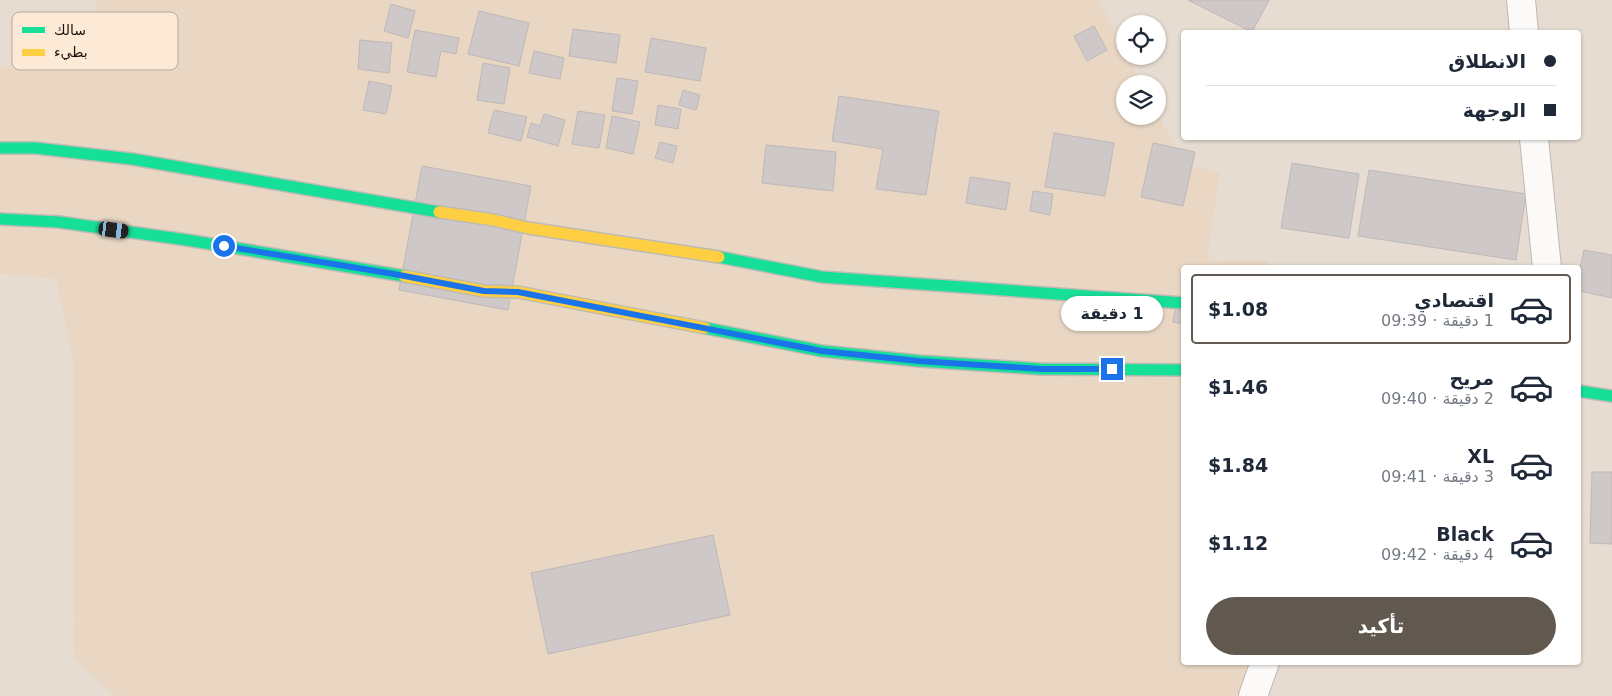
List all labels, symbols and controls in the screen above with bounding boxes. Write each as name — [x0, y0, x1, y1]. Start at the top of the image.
legend — [12, 12, 178, 70]
map controls — [1116, 15, 1166, 125]
button: locate — [1116, 15, 1166, 65]
text: سالك — [54, 22, 86, 38]
text: بطيء — [54, 44, 88, 61]
text: الانطلاق — [1448, 50, 1526, 72]
button: layers — [1116, 75, 1166, 125]
text: الوجهة — [1463, 99, 1526, 121]
car — [98, 221, 129, 239]
route start — [213, 235, 235, 257]
icon: car — [1509, 287, 1554, 332]
text: اقتصادي — [1414, 289, 1494, 311]
callout: 1 دقيقة — [1061, 296, 1163, 332]
text: $1.08 — [1208, 298, 1268, 320]
text: 1 دقيقة — [1080, 304, 1144, 323]
text: 1 دقيقة · 09:39 — [1381, 311, 1494, 330]
route end — [1101, 358, 1123, 380]
icon: car — [1509, 365, 1554, 410]
text: مريح — [1450, 367, 1494, 389]
text: $1.46 — [1208, 376, 1268, 398]
text: 2 دقيقة · 09:40 — [1381, 389, 1494, 408]
icon: car — [1509, 443, 1554, 488]
text: XL — [1467, 445, 1494, 467]
text: $1.84 — [1208, 454, 1268, 476]
text: 3 دقيقة · 09:41 — [1381, 467, 1494, 486]
icon: car — [1509, 521, 1554, 566]
text: Black — [1436, 523, 1494, 545]
text: $1.12 — [1208, 532, 1268, 554]
text: 4 دقيقة · 09:42 — [1381, 545, 1494, 564]
button: تأكيد — [1206, 597, 1556, 655]

